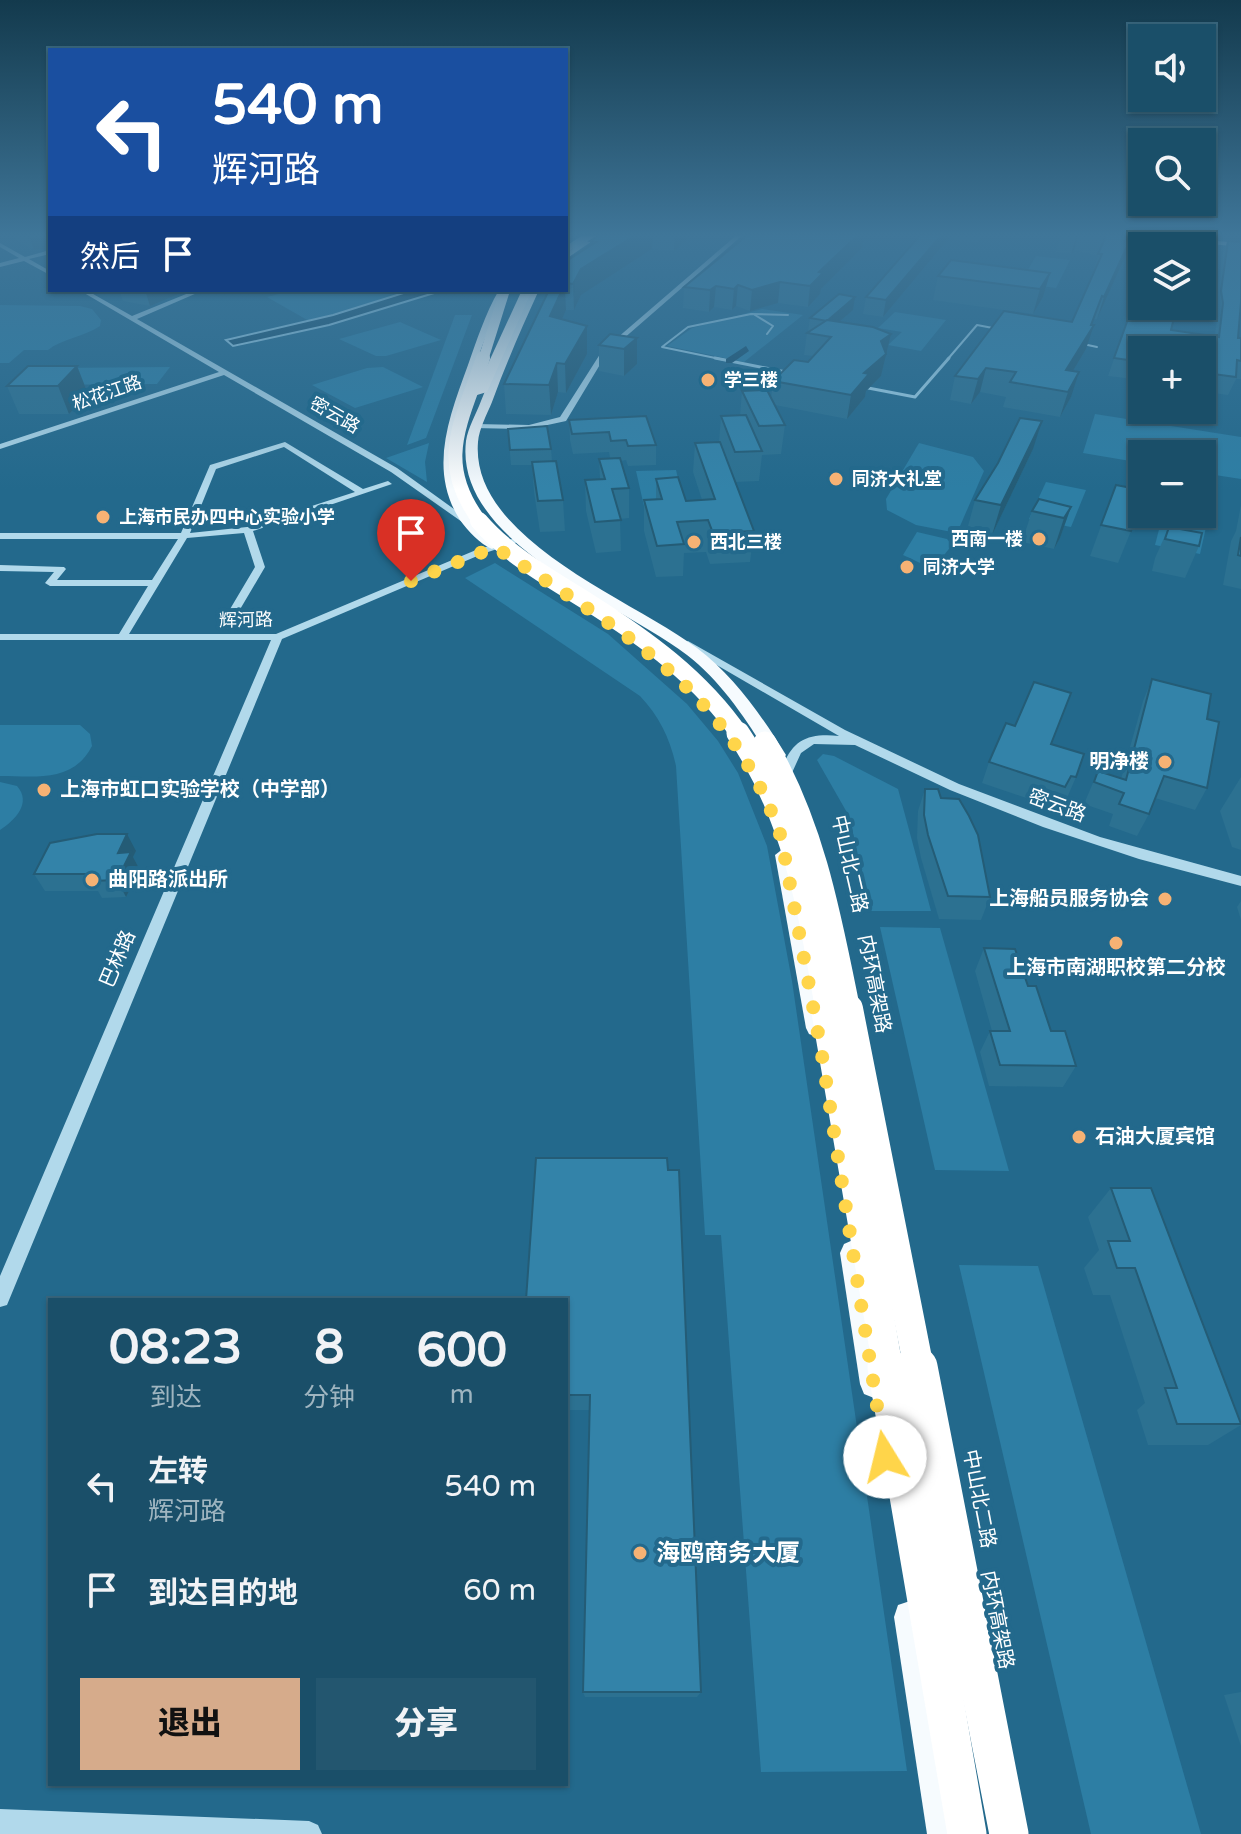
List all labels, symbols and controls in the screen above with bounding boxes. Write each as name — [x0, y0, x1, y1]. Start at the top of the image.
map controls — [1128, 24, 1216, 528]
button: sound — [1128, 24, 1216, 112]
text: 540 m — [212, 72, 383, 139]
icon: left — [80, 80, 184, 184]
button: search — [1128, 128, 1216, 216]
text: 辉河路 — [212, 149, 320, 192]
icon: arrive — [156, 232, 200, 276]
button: layers — [1128, 232, 1216, 320]
text: 然后 — [80, 239, 140, 276]
button: + — [1128, 336, 1216, 424]
place label: 学三楼 — [724, 369, 778, 391]
street label: 松花江路 — [69, 371, 145, 415]
marker: 学三楼 — [699, 371, 717, 389]
street label: 密云路 — [306, 392, 364, 438]
button: − — [1128, 440, 1216, 528]
place label: 同济大礼堂 — [852, 468, 942, 490]
marker: 同济大礼堂 — [827, 470, 845, 488]
pin — [377, 499, 445, 581]
place label: 上海市民办四中心实验小学 — [119, 506, 335, 528]
marker: 上海市民办四中心实验小学 — [94, 508, 112, 526]
icon: arrive — [389, 511, 433, 555]
place label: 西南一楼 — [951, 528, 1023, 550]
marker: 西南一楼 — [1030, 530, 1048, 548]
place label: 西北三楼 — [710, 531, 782, 553]
marker: 西北三楼 — [685, 533, 703, 551]
place label: 同济大学 — [923, 556, 995, 578]
marker: 同济大学 — [898, 558, 916, 576]
street label: 辉河路 — [219, 609, 273, 631]
place label: 明净楼 — [1089, 750, 1149, 774]
marker: 明净楼 — [1156, 753, 1174, 771]
place label: 上海市虹口实验学校（中学部） — [60, 778, 340, 802]
marker: 上海市虹口实验学校（中学部） — [35, 781, 53, 799]
street label: 密云路 — [1025, 784, 1089, 828]
street label: 中山北二路 — [826, 813, 872, 915]
place label: 曲阳路派出所 — [108, 868, 228, 892]
marker: 曲阳路派出所 — [83, 871, 101, 889]
place label: 上海船员服务协会 — [989, 887, 1149, 911]
marker: 上海船员服务协会 — [1156, 890, 1174, 908]
street label: 巴林路 — [95, 927, 141, 991]
street label: 内环高架路 — [853, 933, 895, 1035]
marker: 上海市南湖职校第二分校 — [1107, 934, 1125, 952]
place label: 上海市南湖职校第二分校 — [1006, 956, 1226, 980]
place label: 石油大厦宾馆 — [1095, 1125, 1215, 1149]
marker: 石油大厦宾馆 — [1070, 1128, 1088, 1146]
text: 08:23 — [109, 1319, 242, 1377]
text: 8 — [314, 1319, 344, 1377]
text: 600 — [416, 1322, 507, 1380]
text: m — [450, 1379, 474, 1410]
text: 到达 — [150, 1382, 202, 1413]
text: 分钟 — [303, 1382, 355, 1413]
position arrow — [843, 1415, 927, 1499]
street label: 中山北二路 — [958, 1448, 1000, 1550]
text: 左转 — [148, 1453, 208, 1490]
icon: left — [80, 1464, 124, 1508]
text: 540 m — [444, 1468, 536, 1505]
text: 辉河路 — [148, 1496, 226, 1527]
place label: 海鸥商务大厦 — [656, 1539, 800, 1568]
marker: 海鸥商务大厦 — [631, 1544, 649, 1562]
icon: arrive — [80, 1568, 124, 1612]
street label: 内环高架路 — [976, 1569, 1018, 1671]
text: 60 m — [463, 1572, 536, 1609]
text: 到达目的地 — [148, 1575, 298, 1612]
button: 退出 — [80, 1678, 300, 1770]
button: 分享 — [316, 1678, 536, 1770]

